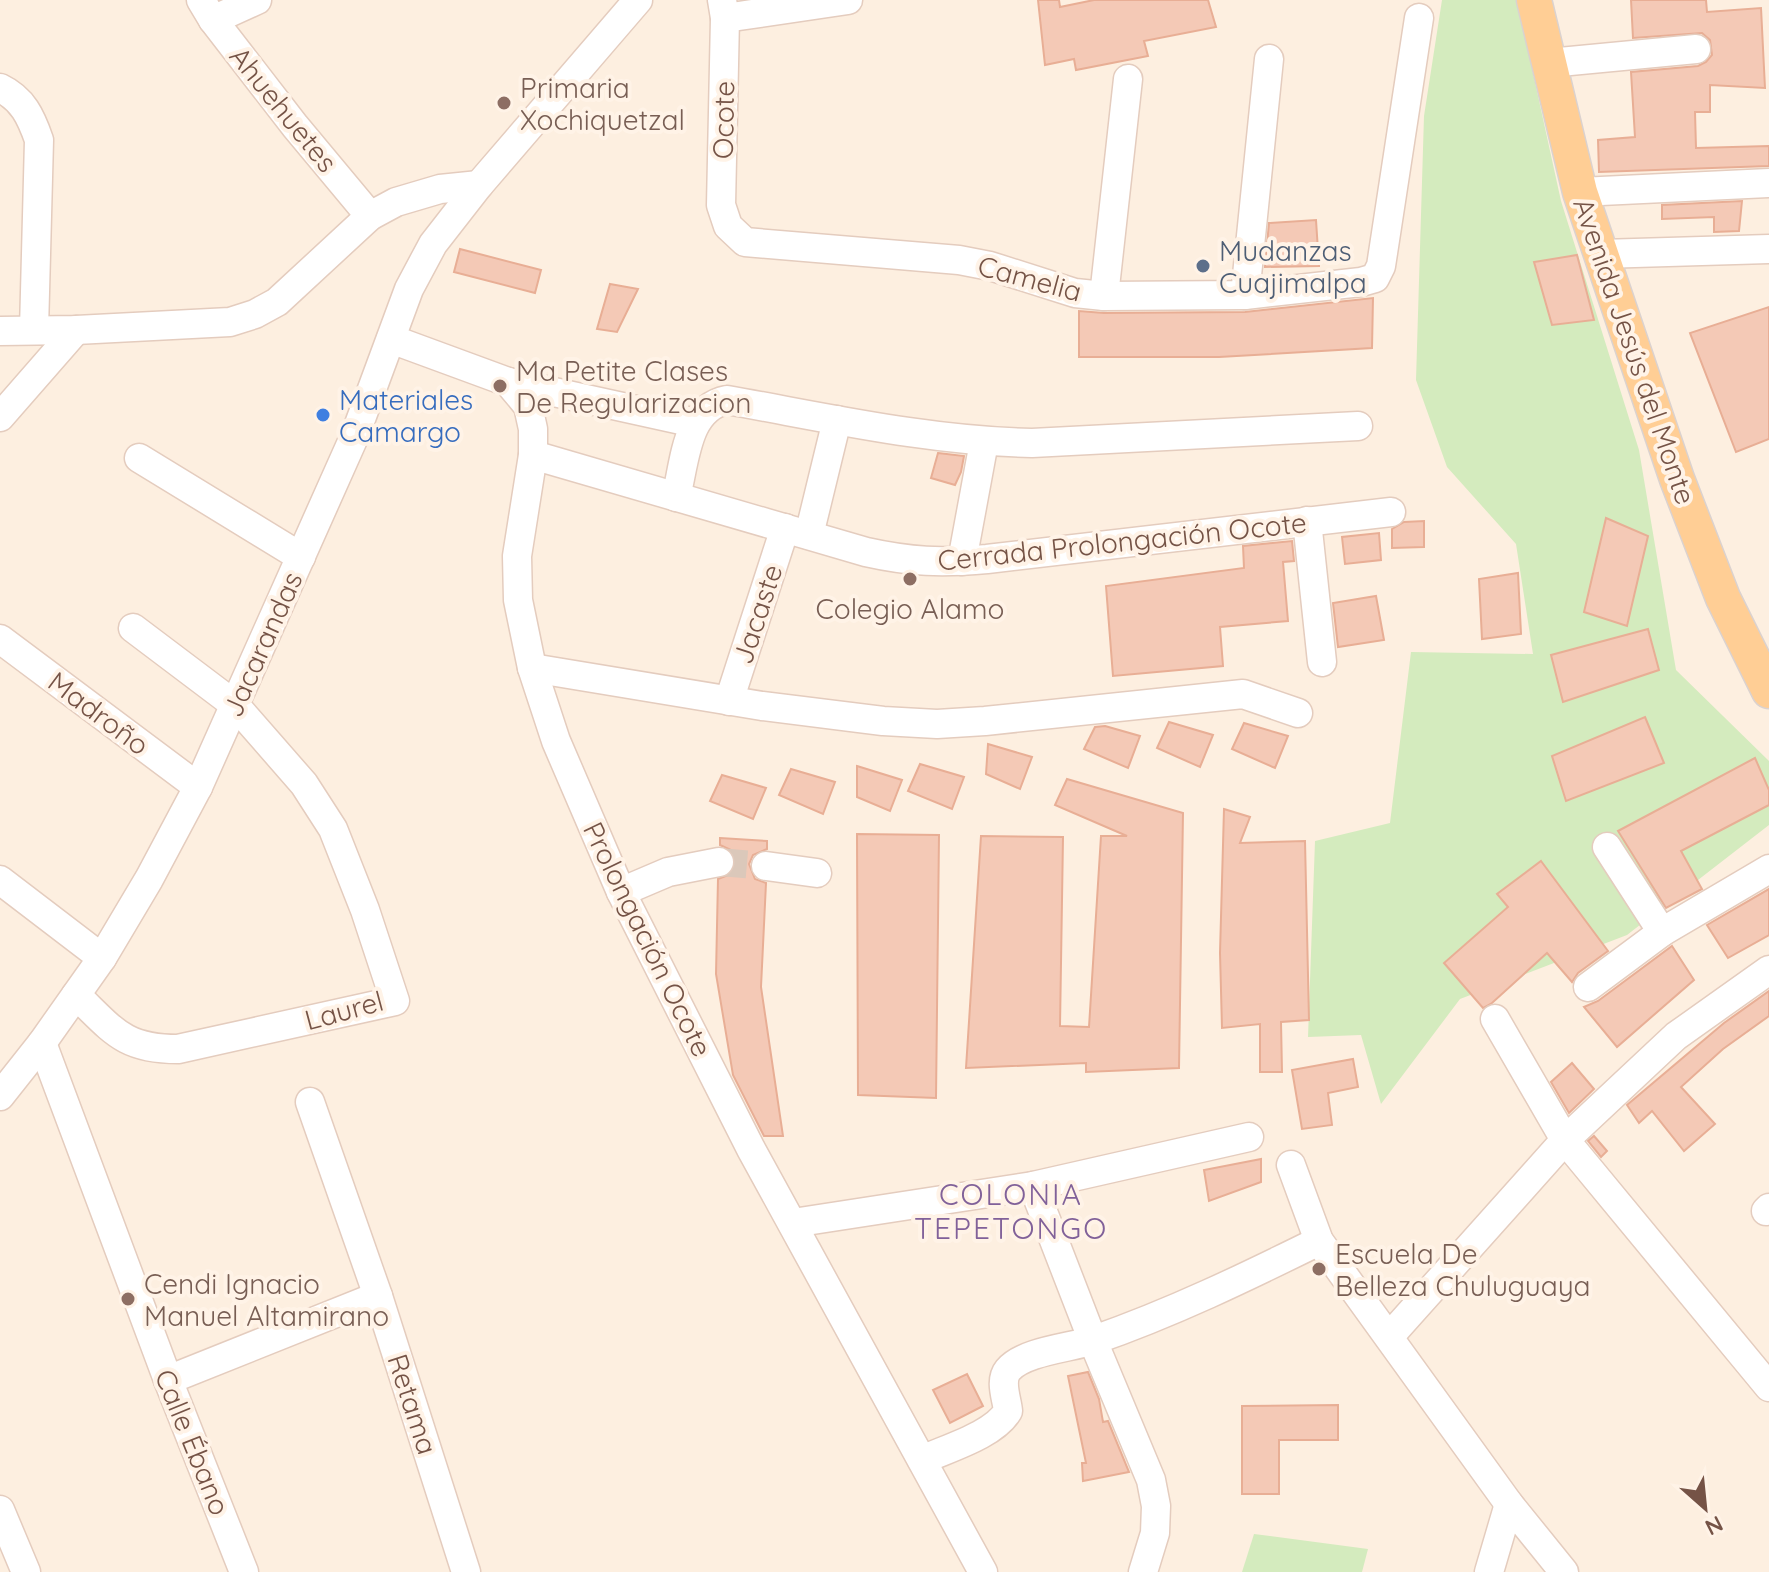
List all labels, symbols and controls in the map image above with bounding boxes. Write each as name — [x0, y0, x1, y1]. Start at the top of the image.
street label: Ahuehuetes — [223, 39, 345, 179]
place label: Primaria Xochiquetzal — [520, 70, 685, 137]
street label: Ocote — [705, 81, 741, 159]
marker: Primaria Xochiquetzal — [495, 94, 513, 112]
street label: Avenida Jesús del Monte — [1566, 193, 1704, 509]
place label: Mudanzas Cuajimalpa — [1219, 233, 1367, 300]
street label: Camelia — [974, 247, 1086, 309]
marker: Mudanzas Cuajimalpa — [1194, 257, 1212, 275]
place label: Ma Petite Clases De Regularizacion — [516, 353, 751, 420]
marker: Ma Petite Clases De Regularizacion — [491, 377, 509, 395]
place label: Materiales Camargo — [339, 382, 473, 449]
marker: Materiales Camargo — [314, 406, 332, 424]
street label: Cerrada Prolongación Ocote — [936, 504, 1308, 578]
street label: Jacaste — [724, 560, 790, 668]
street label: Jacarandas — [214, 566, 310, 722]
marker: Colegio Alamo — [901, 570, 919, 588]
place label: Colegio Alamo — [815, 591, 1005, 626]
street label: Madroño — [42, 664, 156, 762]
street label: Prolongación Ocote — [576, 816, 720, 1062]
street label: Laurel — [301, 983, 387, 1037]
district label: COLONIA TEPETONGO — [914, 1175, 1108, 1247]
place label: Escuela De Belleza Chuluguaya — [1335, 1236, 1591, 1303]
marker: Escuela De Belleza Chuluguaya — [1310, 1260, 1328, 1278]
place label: Cendi Ignacio Manuel Altamirano — [144, 1266, 389, 1333]
marker: Cendi Ignacio Manuel Altamirano — [119, 1290, 137, 1308]
street label: Retama — [380, 1349, 446, 1459]
street label: Calle Ébano — [148, 1364, 238, 1520]
north arrow — [1665, 1468, 1745, 1548]
text: N — [1701, 1510, 1728, 1542]

